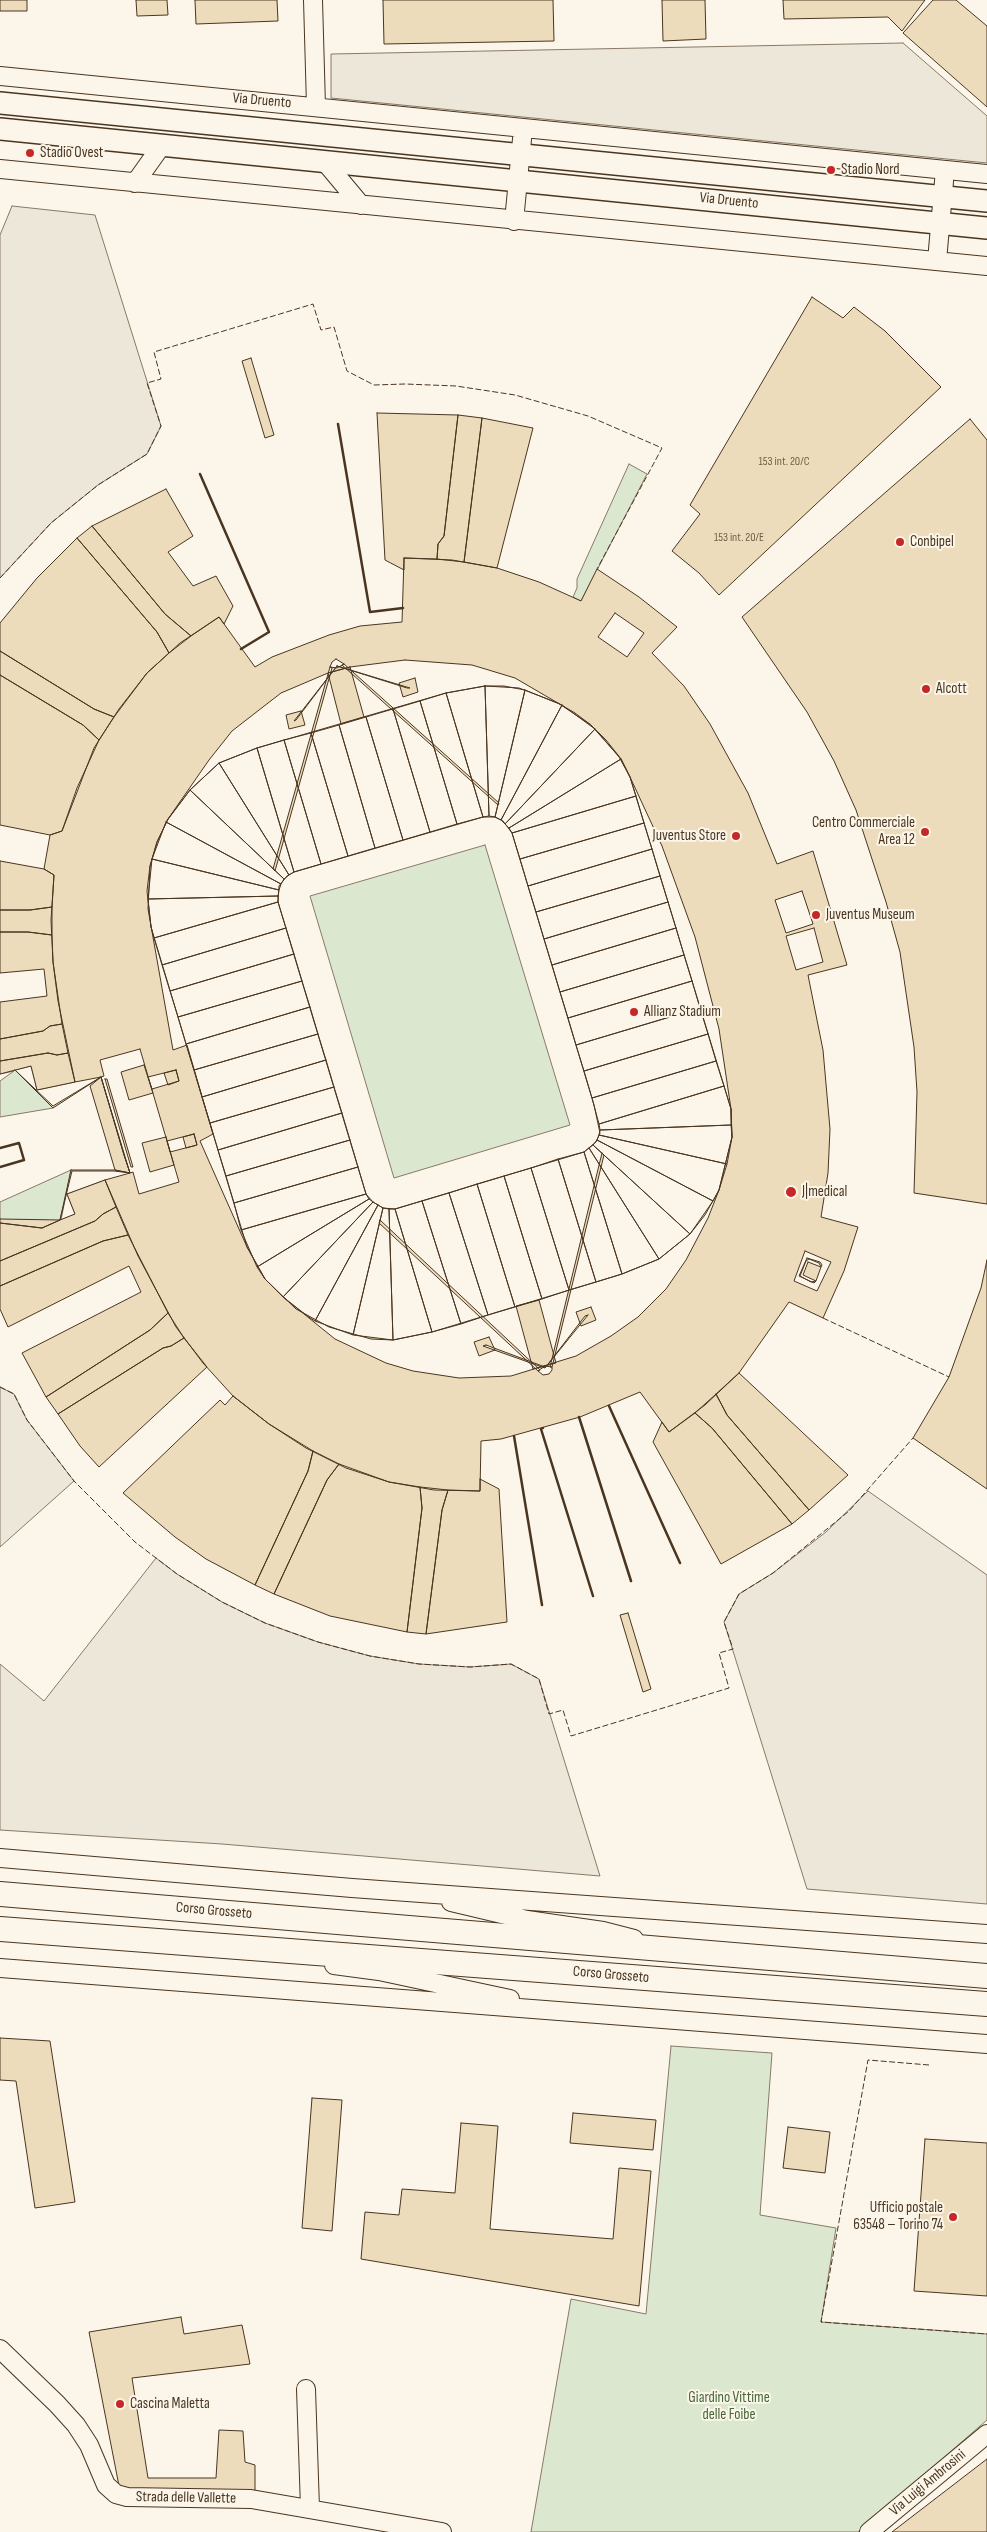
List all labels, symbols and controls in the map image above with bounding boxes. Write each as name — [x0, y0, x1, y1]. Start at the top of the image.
street label: Via Druento — [232, 89, 292, 113]
place label: Stadio Ovest — [40, 144, 103, 162]
marker: Stadio Ovest — [24, 147, 36, 159]
place label: Stadio Nord — [841, 161, 900, 179]
marker: Stadio Nord — [825, 164, 837, 176]
street label: Via Druento — [699, 189, 759, 213]
house number: 153 int. 20/C — [759, 455, 809, 469]
house number: 153 int. 20/E — [714, 531, 764, 545]
place label: Conbipel — [910, 533, 954, 551]
marker: Conbipel — [894, 536, 906, 548]
place label: Alcott — [936, 680, 967, 698]
marker: Alcott — [920, 683, 932, 695]
place label: Centro Commerciale Area 12 — [812, 814, 915, 849]
marker: Centro Commerciale Area 12 — [919, 826, 931, 838]
place label: Juventus Store — [653, 827, 726, 845]
marker: Juventus Store — [730, 830, 742, 842]
place label: Juventus Museum — [826, 906, 915, 924]
marker: Juventus Museum — [810, 909, 822, 921]
place label: Allianz Stadium — [644, 1003, 721, 1021]
marker: Allianz Stadium — [628, 1006, 640, 1018]
place label: J|medical — [802, 1183, 847, 1201]
marker: J|medical — [784, 1185, 798, 1199]
street label: Corso Grosseto — [175, 1899, 253, 1923]
street label: Corso Grosseto — [572, 1963, 650, 1987]
place label: Ufficio postale 63548 – Torino 74 — [853, 2199, 943, 2234]
marker: Ufficio postale 63548 – Torino 74 — [947, 2211, 959, 2223]
park label: Giardino Vittime delle Foibe — [688, 2389, 770, 2424]
place label: Cascina Maletta — [130, 2395, 210, 2413]
marker: Cascina Maletta — [114, 2398, 126, 2410]
street label: Via Luigi Ambrosini — [886, 2446, 970, 2520]
street label: Strada delle Vallette — [136, 2488, 236, 2508]

